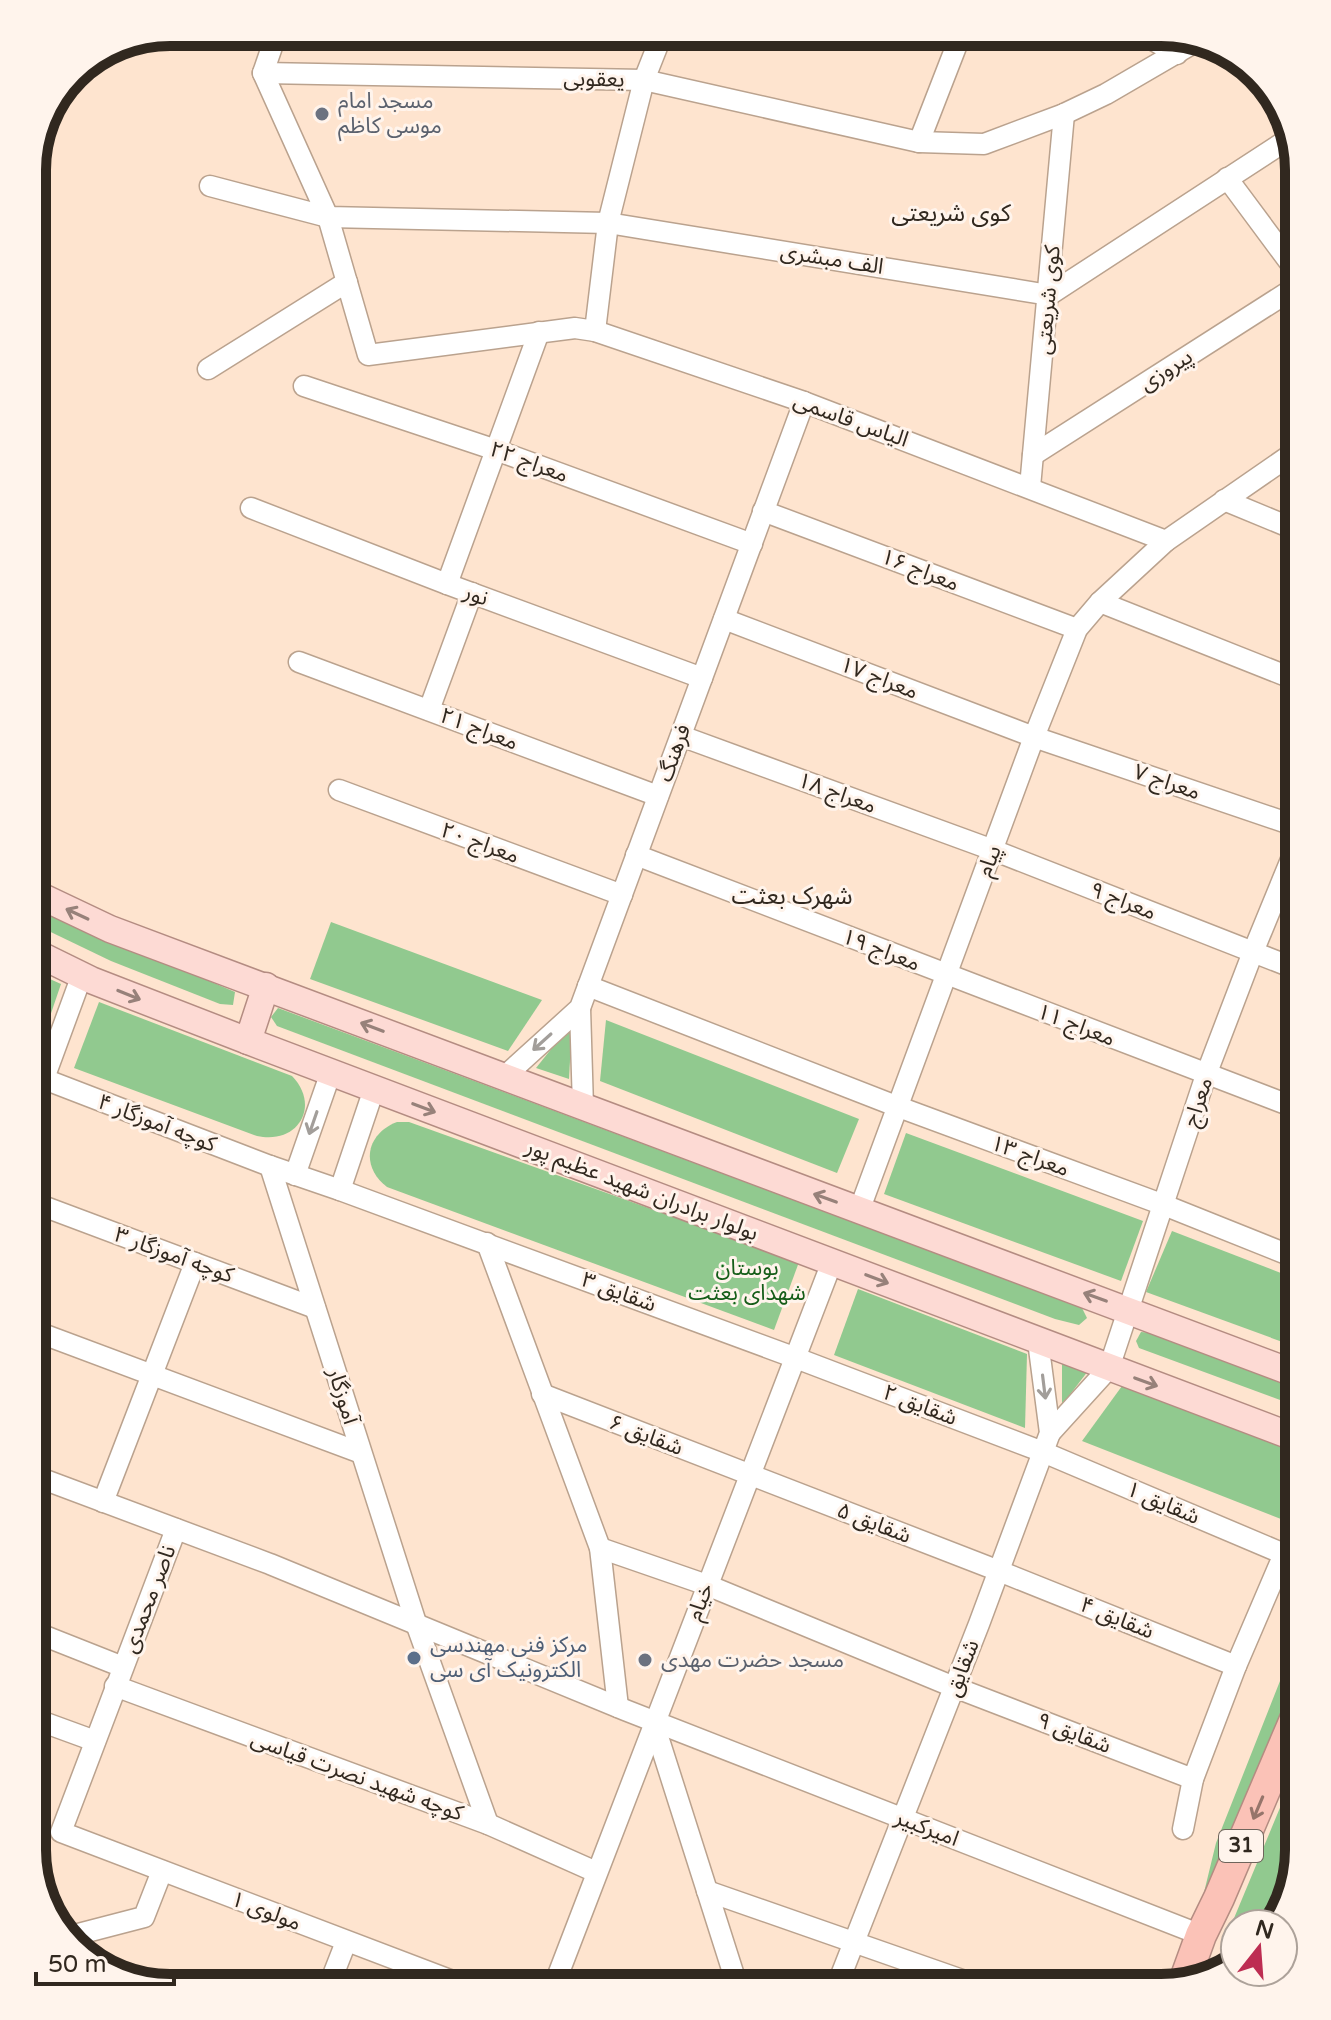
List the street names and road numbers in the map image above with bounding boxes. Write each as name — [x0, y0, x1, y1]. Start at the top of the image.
street label: یعقوبی — [563, 65, 625, 93]
street label: الف مبشری — [779, 238, 885, 280]
street label: کوی شریعتی — [1030, 243, 1066, 356]
street label: پیروزی — [1135, 343, 1198, 398]
street label: الیاس قاسمی — [790, 387, 912, 453]
street label: معراج ۲۲ — [485, 436, 572, 491]
street label: معراج ۱۶ — [876, 543, 963, 600]
street label: نور — [459, 578, 492, 611]
street label: معراج ۱۷ — [835, 651, 922, 708]
street label: معراج ۲۱ — [435, 702, 522, 759]
street label: فرهنگ — [652, 721, 696, 785]
street label: معراج ۷ — [1129, 759, 1204, 808]
street label: معراج ۱۸ — [793, 767, 880, 822]
street label: معراج ۲۰ — [436, 817, 523, 872]
street label: پیام — [971, 841, 1010, 882]
street label: معراج ۹ — [1085, 877, 1160, 928]
street label: معراج ۱۹ — [837, 923, 924, 980]
street label: معراج ۱۱ — [1032, 998, 1119, 1055]
street label: معراج — [1178, 1074, 1221, 1131]
street label: کوچه آموزگار ۴ — [94, 1088, 221, 1159]
street label: معراج ۱۳ — [986, 1130, 1073, 1185]
street label: بولوار برادران شهید عظیم‌ پور — [520, 1133, 762, 1249]
street label: کوچه آموزگار ۳ — [110, 1221, 238, 1290]
street label: شقایق ۳ — [578, 1267, 660, 1317]
street label: آموزگار — [322, 1364, 364, 1429]
street label: شقایق ۲ — [879, 1379, 961, 1431]
street label: شقایق ۶ — [605, 1409, 687, 1461]
street label: شقایق ۱ — [1122, 1476, 1204, 1530]
street label: شقایق ۵ — [833, 1497, 915, 1549]
street label: ناصر محمدی — [117, 1541, 181, 1657]
street label: خیام — [681, 1579, 722, 1626]
street label: شقایق ۴ — [1076, 1591, 1158, 1645]
street label: شقایق — [939, 1636, 985, 1700]
street label: شقایق ۹ — [1033, 1707, 1115, 1759]
street label: کوچه شهید نصرت قیاسی — [247, 1726, 467, 1828]
street label: امیرکبیر — [890, 1804, 963, 1852]
road number: 31 — [1219, 1830, 1263, 1862]
street label: مولوی ۱ — [227, 1886, 305, 1936]

